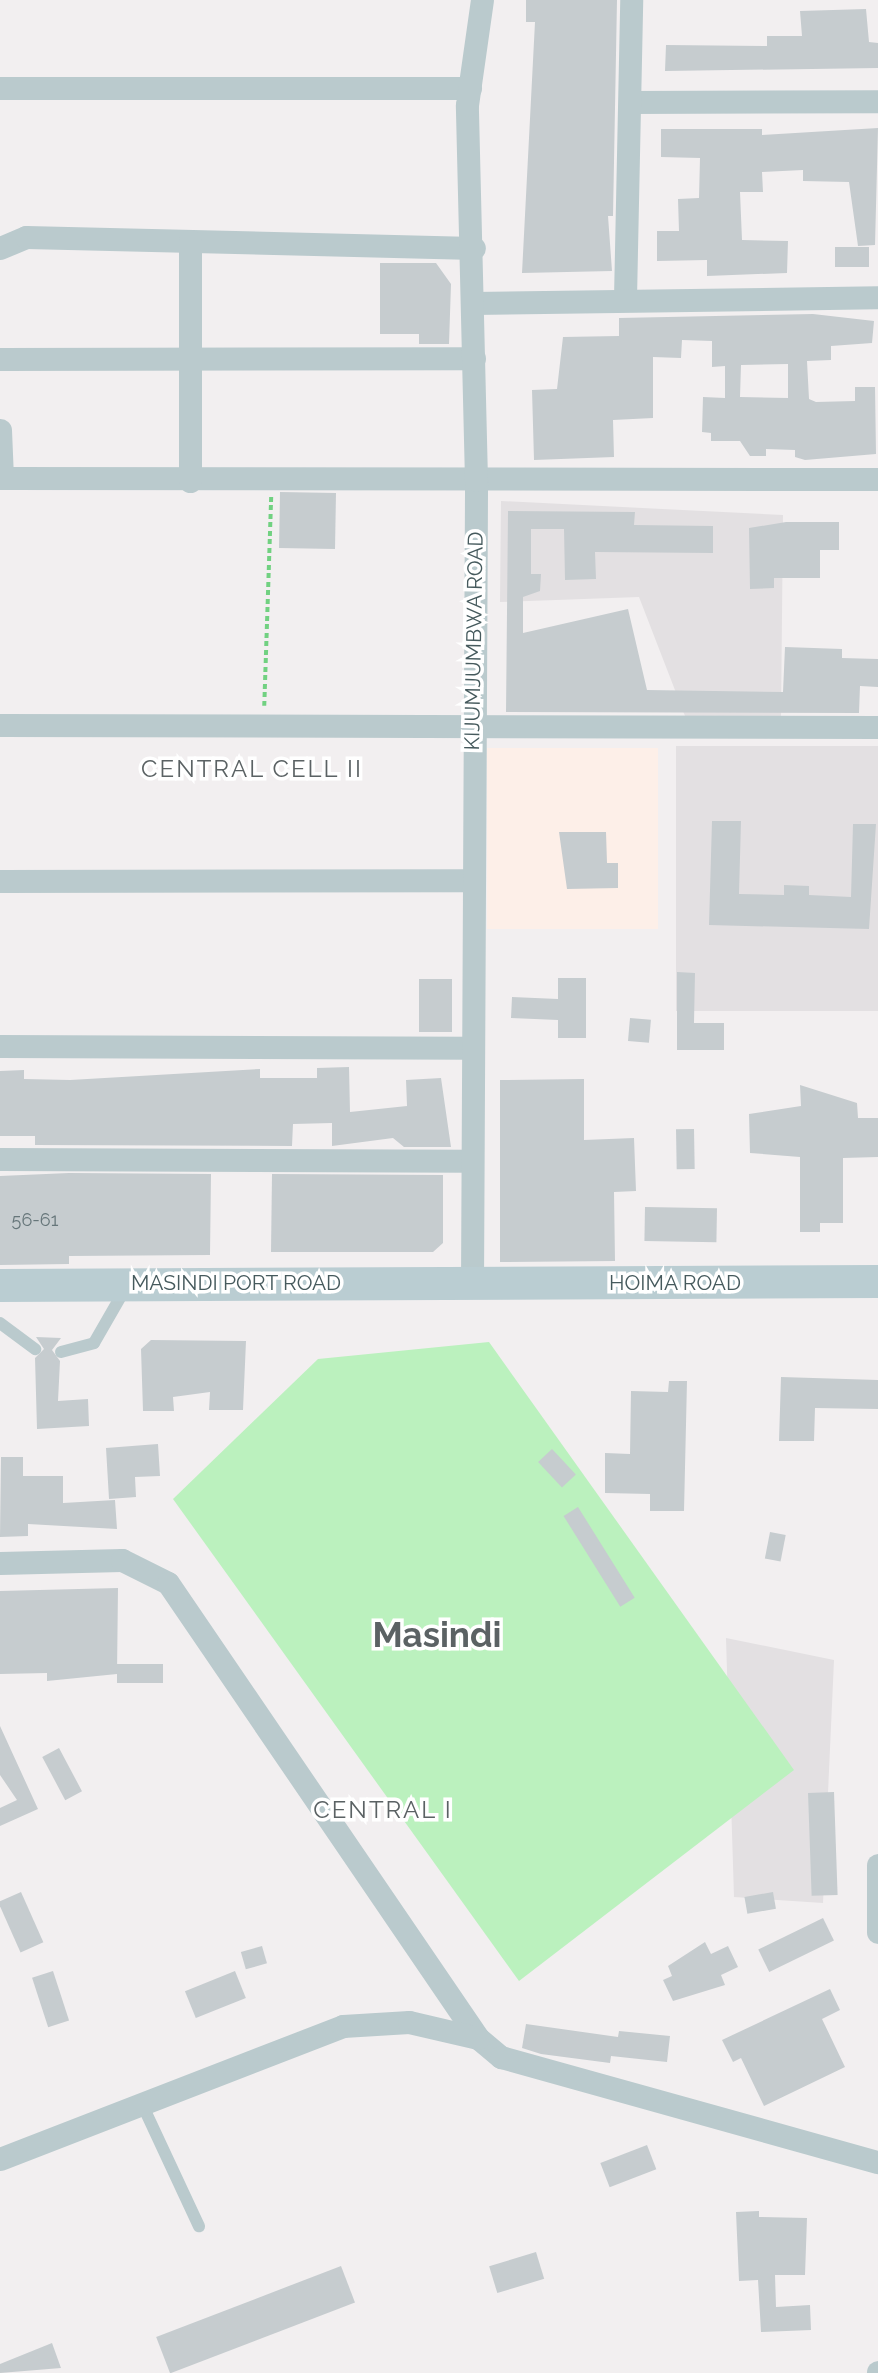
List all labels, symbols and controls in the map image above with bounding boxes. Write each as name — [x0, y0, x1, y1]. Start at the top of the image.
street label: KIJUMJUMBWA ROAD — [459, 531, 489, 751]
district label: CENTRAL CELL II — [142, 755, 362, 783]
house number: 56-61 — [12, 1209, 58, 1231]
street label: MASINDI PORT ROAD — [131, 1270, 341, 1296]
street label: HOIMA ROAD — [609, 1270, 741, 1296]
district label: Masindi — [373, 1614, 501, 1656]
district label: CENTRAL I — [314, 1796, 452, 1824]

